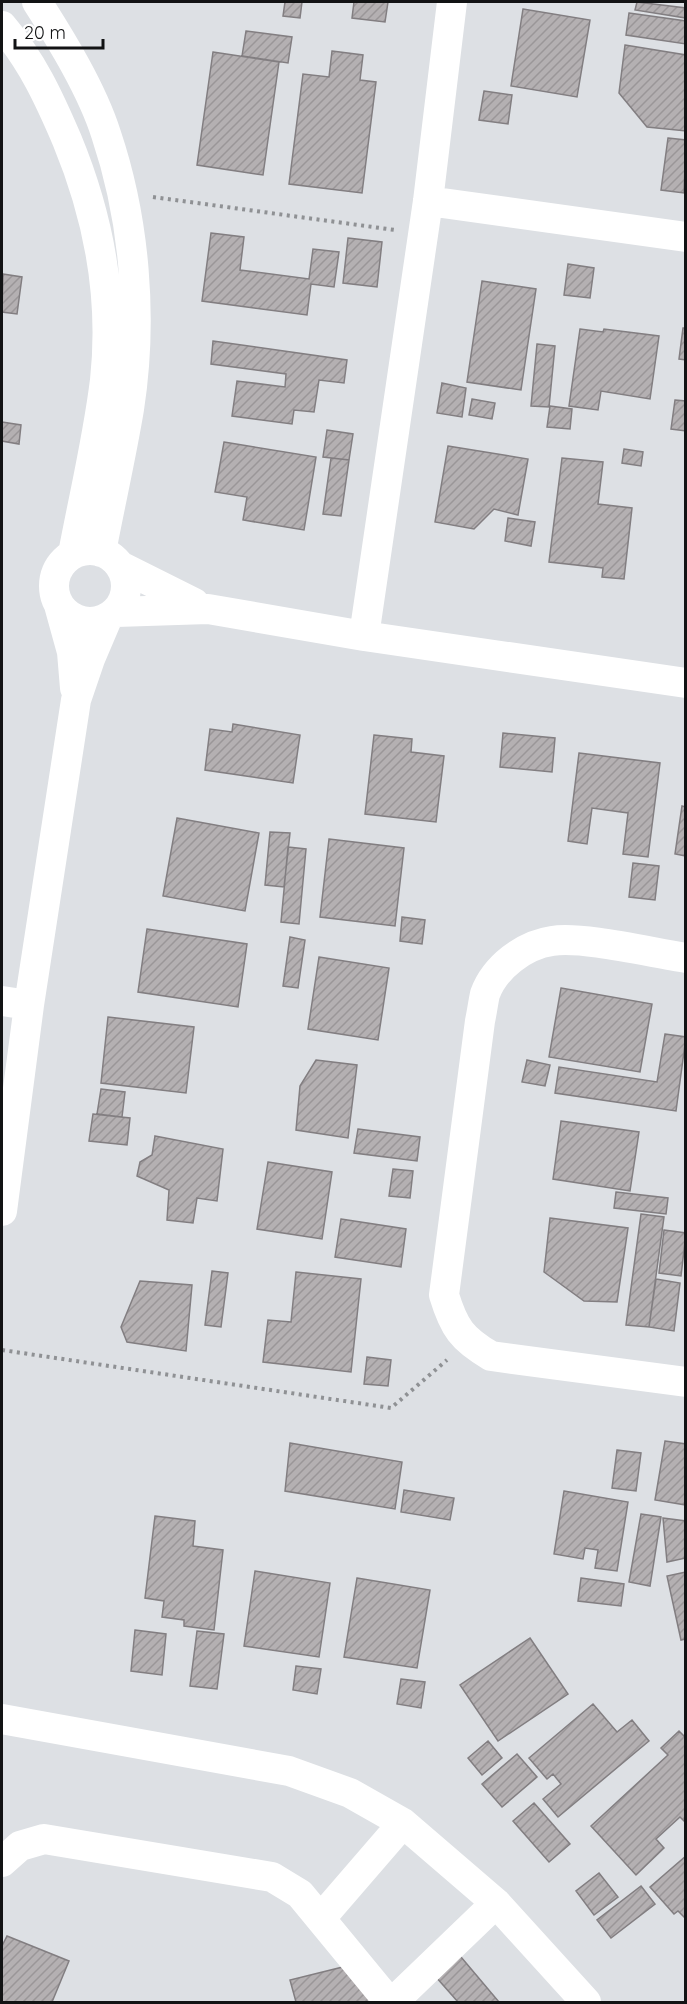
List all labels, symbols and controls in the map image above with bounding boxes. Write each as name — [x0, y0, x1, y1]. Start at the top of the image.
scale bar — [15, 12, 104, 50]
text: 20 m — [24, 21, 66, 44]

